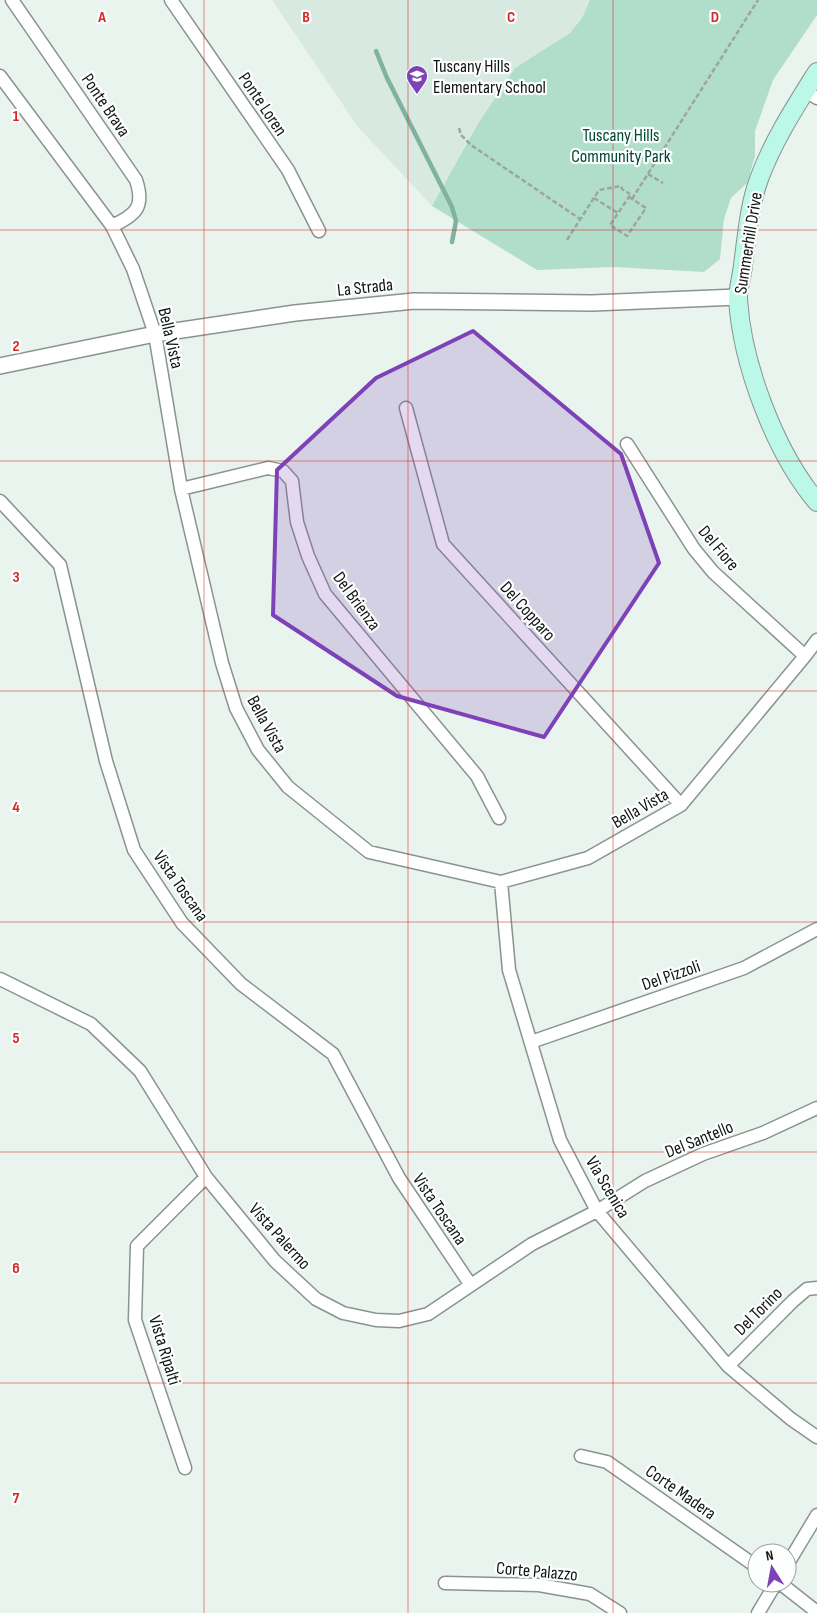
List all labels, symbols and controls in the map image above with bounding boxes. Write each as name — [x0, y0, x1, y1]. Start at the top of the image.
text: A — [97, 8, 106, 27]
text: B — [302, 8, 310, 27]
text: C — [507, 8, 515, 27]
text: D — [711, 8, 719, 27]
place label: Tuscany Hills Elementary School — [433, 56, 546, 98]
school or university icon: Tuscany Hills Elementary School — [405, 64, 429, 95]
street label: Ponte Loren — [234, 69, 291, 140]
street label: Ponte Brava — [77, 70, 134, 141]
text: 1 — [13, 107, 20, 126]
park label: Tuscany Hills Community Park — [571, 125, 671, 167]
street label: Summerhill Drive — [730, 191, 767, 295]
street label: La Strada — [336, 274, 394, 301]
street label: Bella Vista — [153, 306, 188, 371]
text: 2 — [12, 337, 20, 356]
street label: Del Fiore — [694, 522, 743, 575]
text: 3 — [12, 568, 20, 587]
street label: Del Brienza — [328, 568, 385, 635]
street label: Del Copparo — [496, 577, 560, 645]
street label: Bella Vista — [242, 692, 291, 756]
street label: Bella Vista — [608, 784, 672, 833]
text: 4 — [12, 798, 20, 817]
street label: Vista Toscana — [149, 847, 213, 926]
street label: Del Pizzoli — [639, 956, 703, 995]
text: 5 — [12, 1029, 20, 1048]
street label: Del Santello — [662, 1116, 736, 1163]
street label: Via Scenica — [581, 1153, 634, 1222]
street label: Vista Toscana — [408, 1170, 471, 1249]
street label: Vista Palermo — [244, 1199, 315, 1274]
text: 6 — [12, 1259, 20, 1278]
street label: Del Torino — [730, 1283, 787, 1340]
street label: Vista Ripalti — [144, 1313, 185, 1387]
street label: Corte Madera — [641, 1461, 720, 1524]
text: 7 — [13, 1489, 20, 1508]
north arrow — [747, 1543, 797, 1593]
text: N — [764, 1547, 775, 1565]
street label: Corte Palazzo — [495, 1557, 579, 1586]

